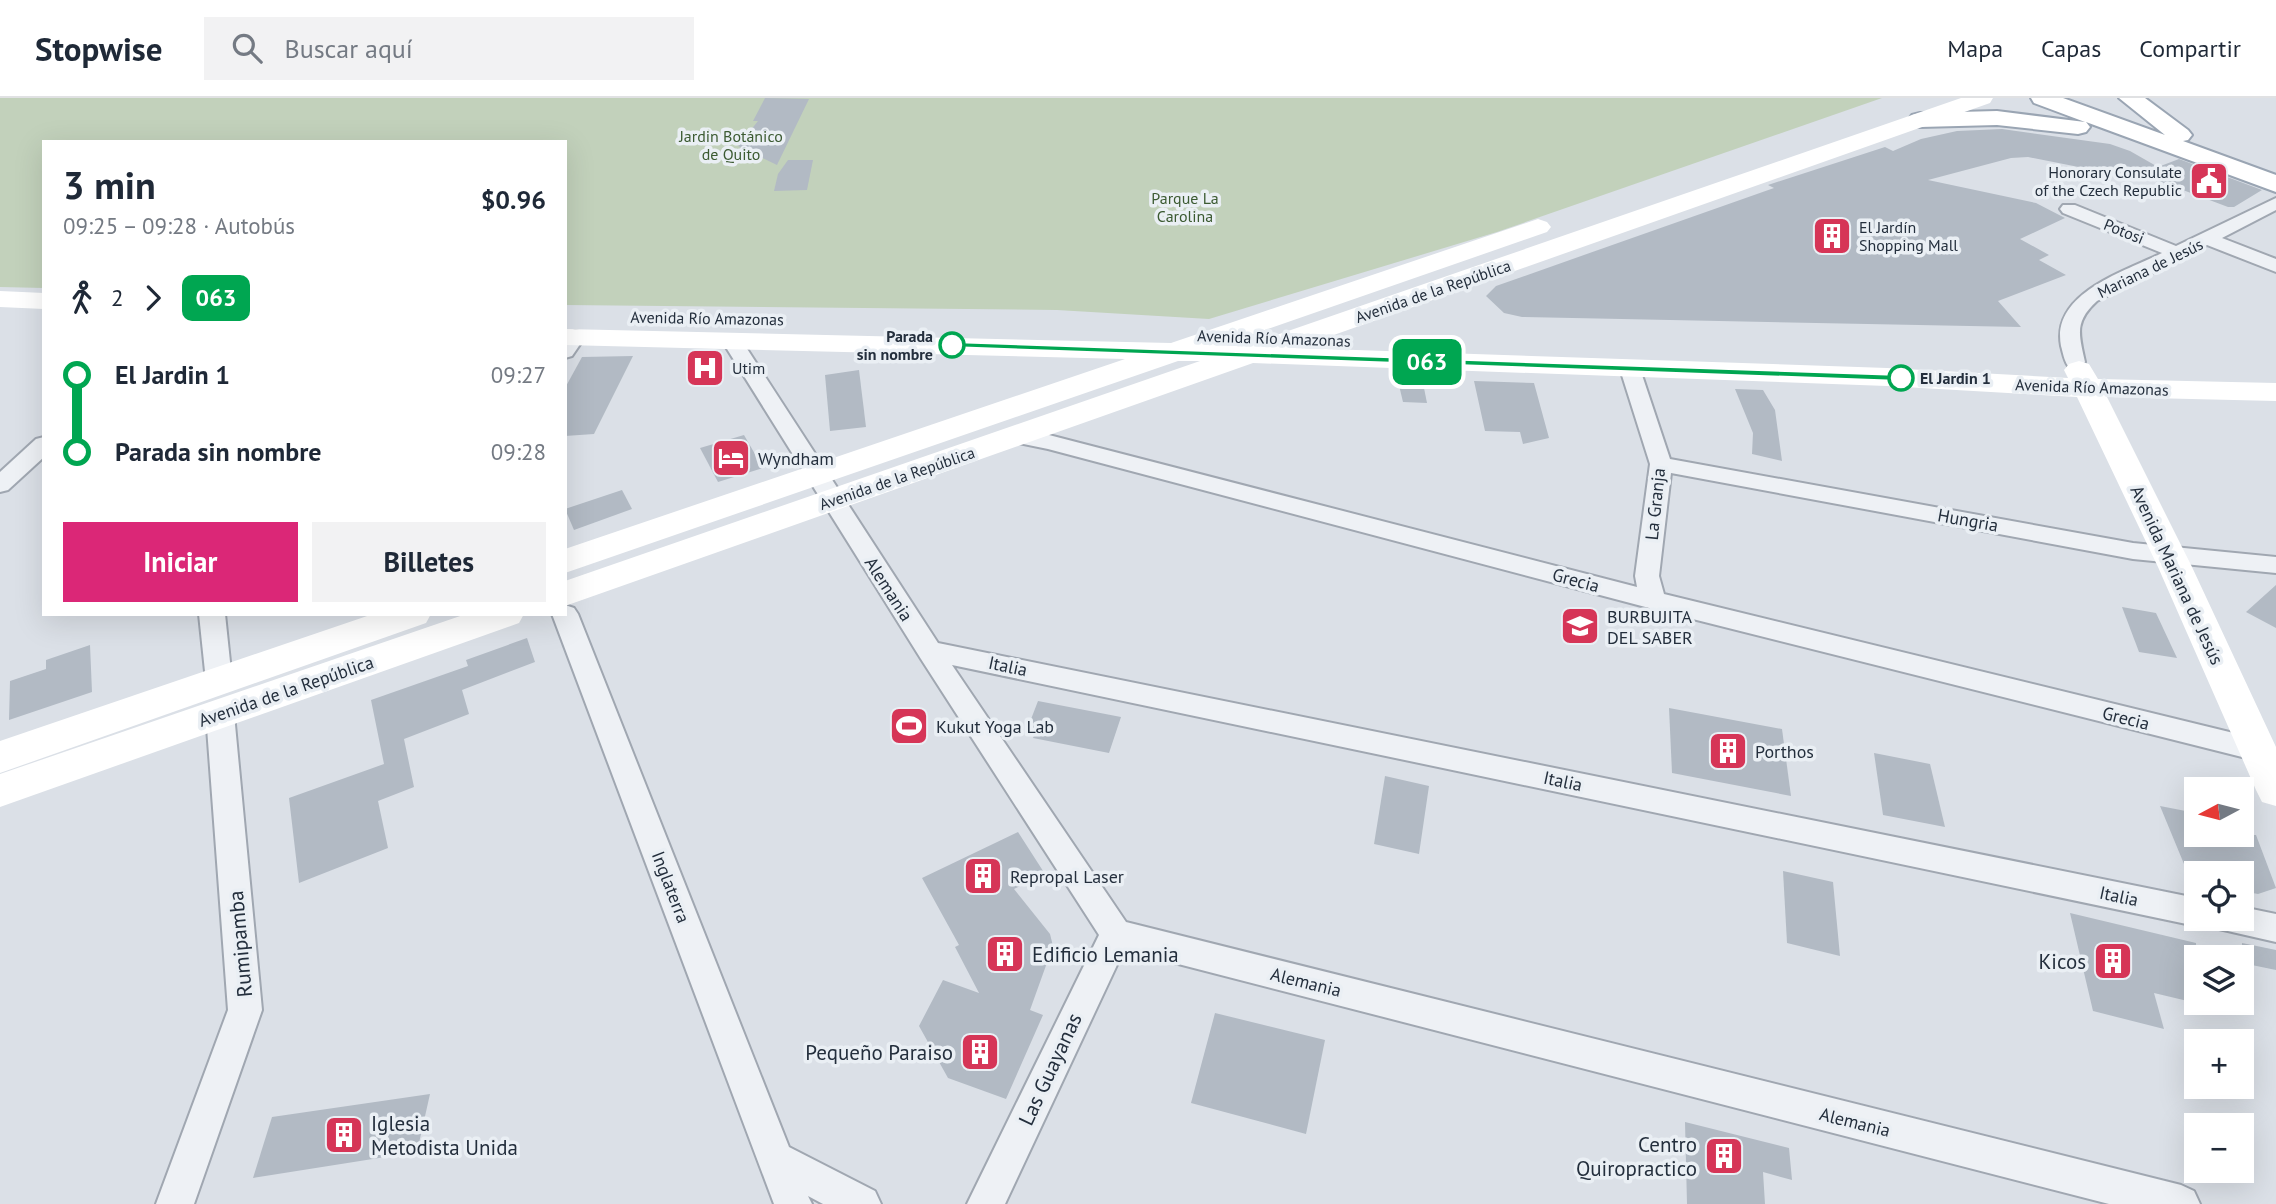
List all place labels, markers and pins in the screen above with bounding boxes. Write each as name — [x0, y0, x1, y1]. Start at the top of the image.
public building icon: Honorary Consulate of the Czech Republic — [2188, 160, 2230, 202]
place label: Honorary Consulate of the Czech Republic — [2035, 162, 2182, 200]
building icon: El Jardín Shopping Mall — [1811, 215, 1853, 257]
place label: El Jardín Shopping Mall — [1859, 217, 1958, 255]
place label: Parada sin nombre — [857, 326, 933, 364]
marker: Parada sin nombre — [939, 332, 965, 358]
hospital icon: Utim — [684, 347, 726, 389]
place label: Utim — [732, 358, 765, 378]
marker: El Jardin 1 — [1888, 365, 1914, 391]
place label: El Jardin 1 — [1920, 368, 1991, 388]
hotel icon: Wyndham — [710, 437, 752, 479]
place label: Wyndham — [758, 447, 834, 470]
school or university icon: BURBUJITA DEL SABER — [1559, 605, 1601, 647]
place label: BURBUJITA DEL SABER — [1607, 605, 1693, 649]
sports icon: Kukut Yoga Lab — [888, 705, 930, 747]
place label: Kukut Yoga Lab — [936, 715, 1054, 738]
building icon: Porthos — [1707, 730, 1749, 772]
place label: Porthos — [1755, 740, 1814, 763]
building icon: Repropal Laser — [962, 855, 1004, 897]
place label: Repropal Laser — [1010, 865, 1124, 888]
building icon: Edificio Lemania — [984, 933, 1026, 975]
building icon: Kicos — [2092, 940, 2134, 982]
place label: Edificio Lemania — [1032, 941, 1179, 968]
place label: Kicos — [2038, 948, 2086, 975]
building icon: Pequeño Paraiso — [959, 1031, 1001, 1073]
place label: Pequeño Paraiso — [805, 1039, 953, 1066]
place label: Iglesia Metodista Unida — [371, 1110, 518, 1161]
building icon: Iglesia Metodista Unida — [323, 1114, 365, 1156]
place label: Centro Quiropractico — [1576, 1131, 1697, 1182]
building icon: Centro Quiropractico — [1703, 1135, 1745, 1177]

